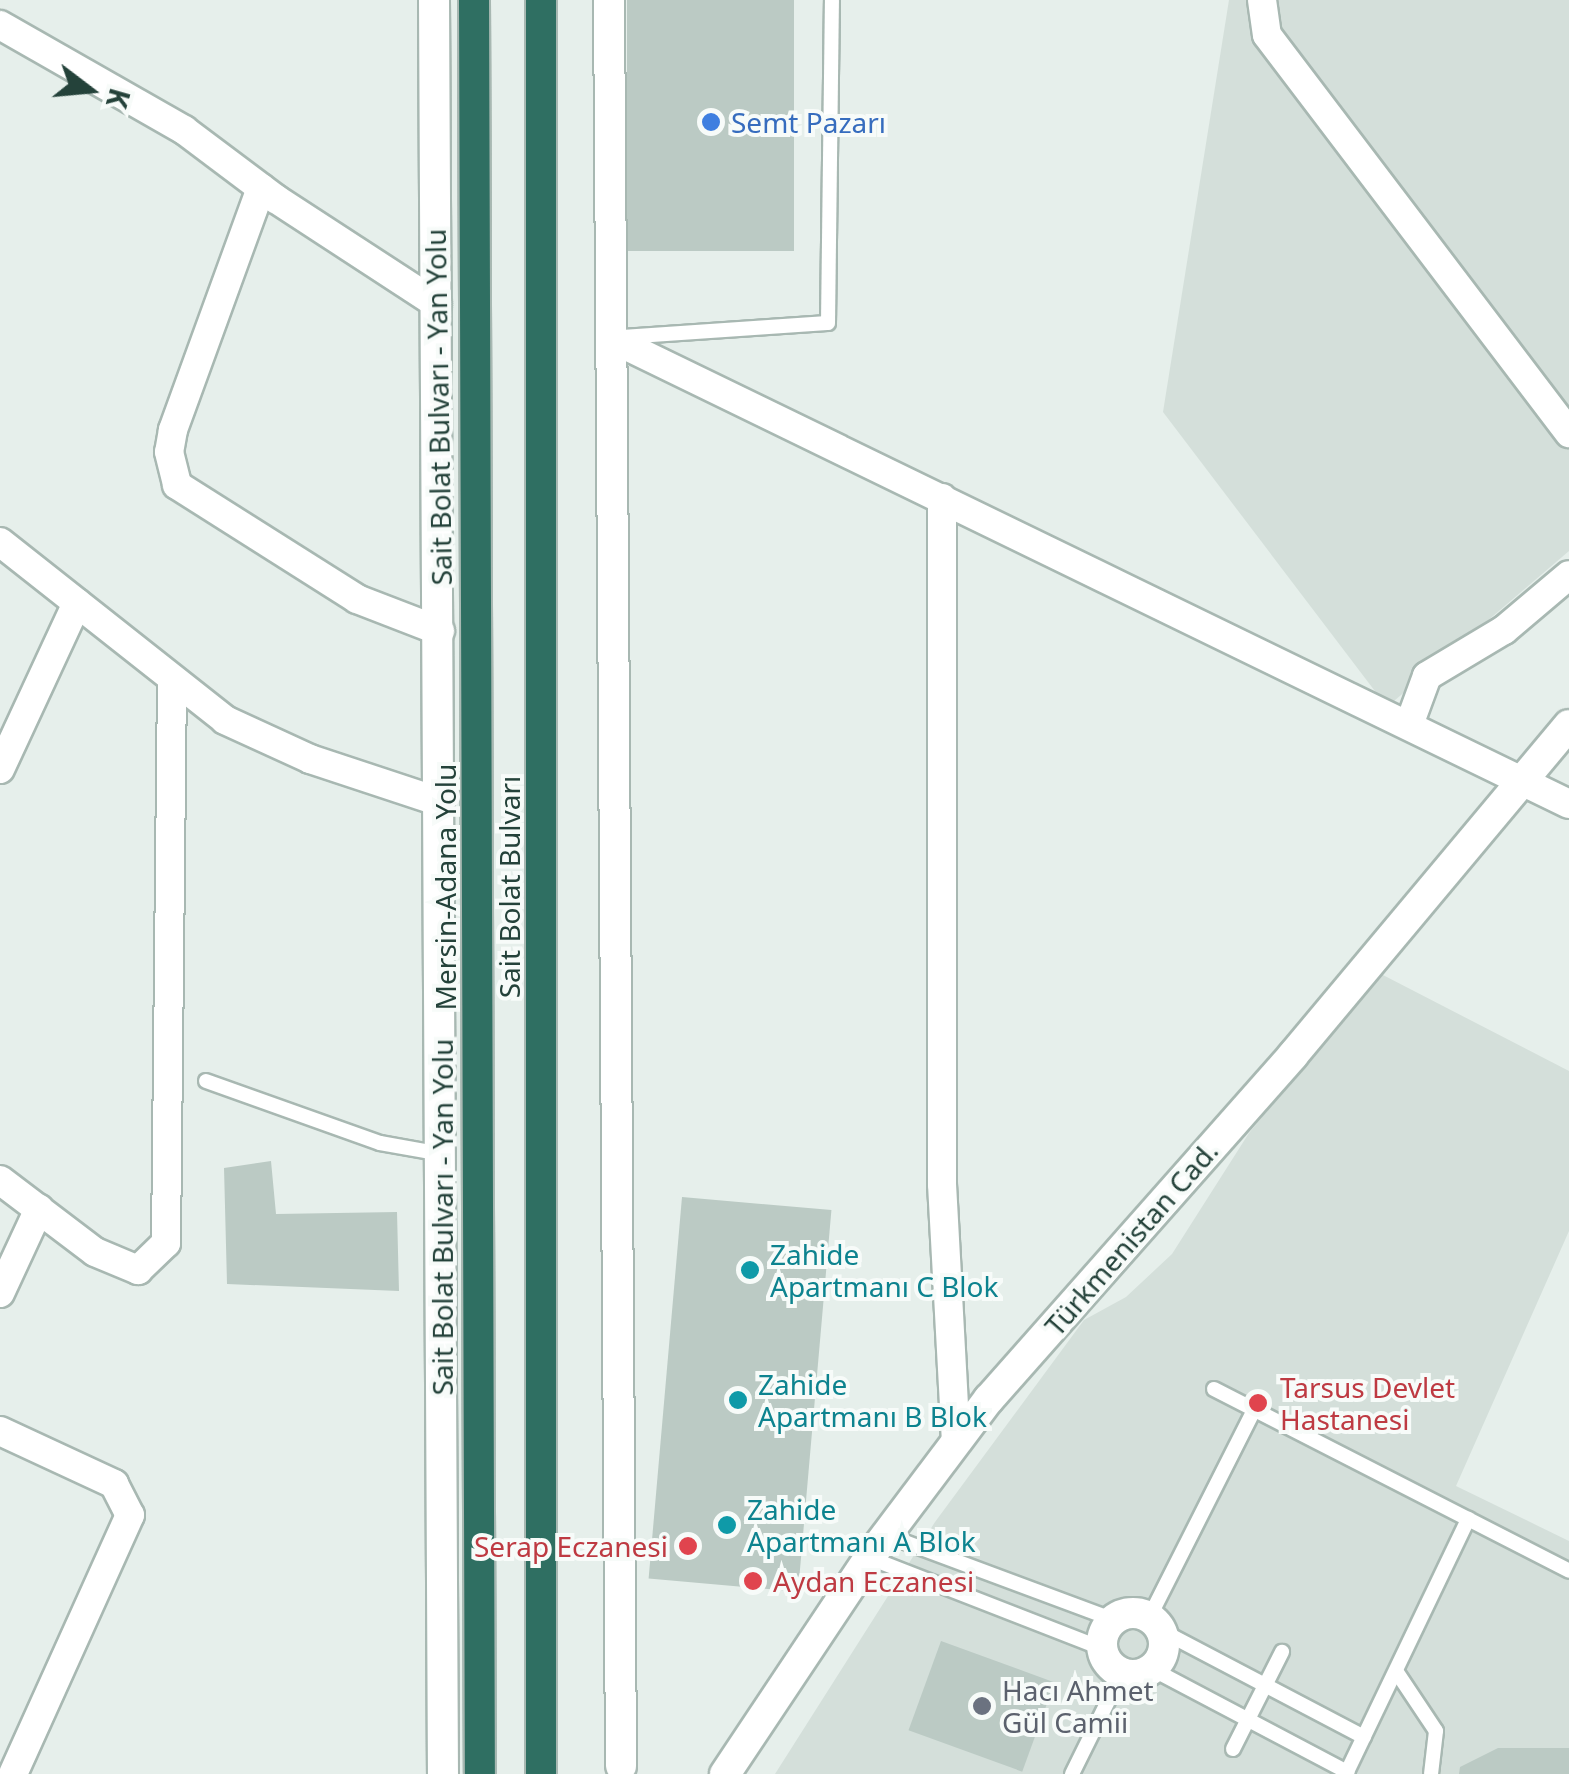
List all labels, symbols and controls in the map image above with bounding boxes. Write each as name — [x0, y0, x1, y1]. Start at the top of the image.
north arrow — [40, 40, 140, 140]
text: K — [98, 84, 140, 112]
place label: Semt Pazarı — [731, 105, 886, 139]
marker: Semt Pazarı — [700, 111, 722, 133]
street label: Sait Bolat Bulvarı - Yan Yolu — [418, 228, 458, 586]
street label: Mersin-Adana Yolu — [428, 764, 462, 1010]
street label: Sait Bolat Bulvarı — [492, 776, 526, 998]
street label: Sait Bolat Bulvarı - Yan Yolu — [425, 1039, 459, 1395]
street label: Türkmenistan Cad. — [1037, 1134, 1225, 1342]
place label: Zahide Apartmanı C Blok — [770, 1237, 998, 1303]
marker: Zahide Apartmanı C Blok — [739, 1259, 761, 1281]
place label: Zahide Apartmanı B Blok — [758, 1367, 987, 1433]
place label: Tarsus Devlet Hastanesi — [1280, 1370, 1455, 1436]
marker: Zahide Apartmanı B Blok — [727, 1389, 749, 1411]
marker: Tarsus Devlet Hastanesi — [1245, 1390, 1271, 1416]
place label: Zahide Apartmanı A Blok — [747, 1492, 976, 1558]
marker: Zahide Apartmanı A Blok — [716, 1514, 738, 1536]
place label: Serap Eczanesi — [474, 1529, 668, 1563]
marker: Serap Eczanesi — [677, 1535, 699, 1557]
place label: Aydan Eczanesi — [773, 1564, 974, 1598]
marker: Aydan Eczanesi — [742, 1570, 764, 1592]
place label: Hacı Ahmet Gül Camii — [1002, 1673, 1154, 1739]
marker: Hacı Ahmet Gül Camii — [971, 1695, 993, 1717]

